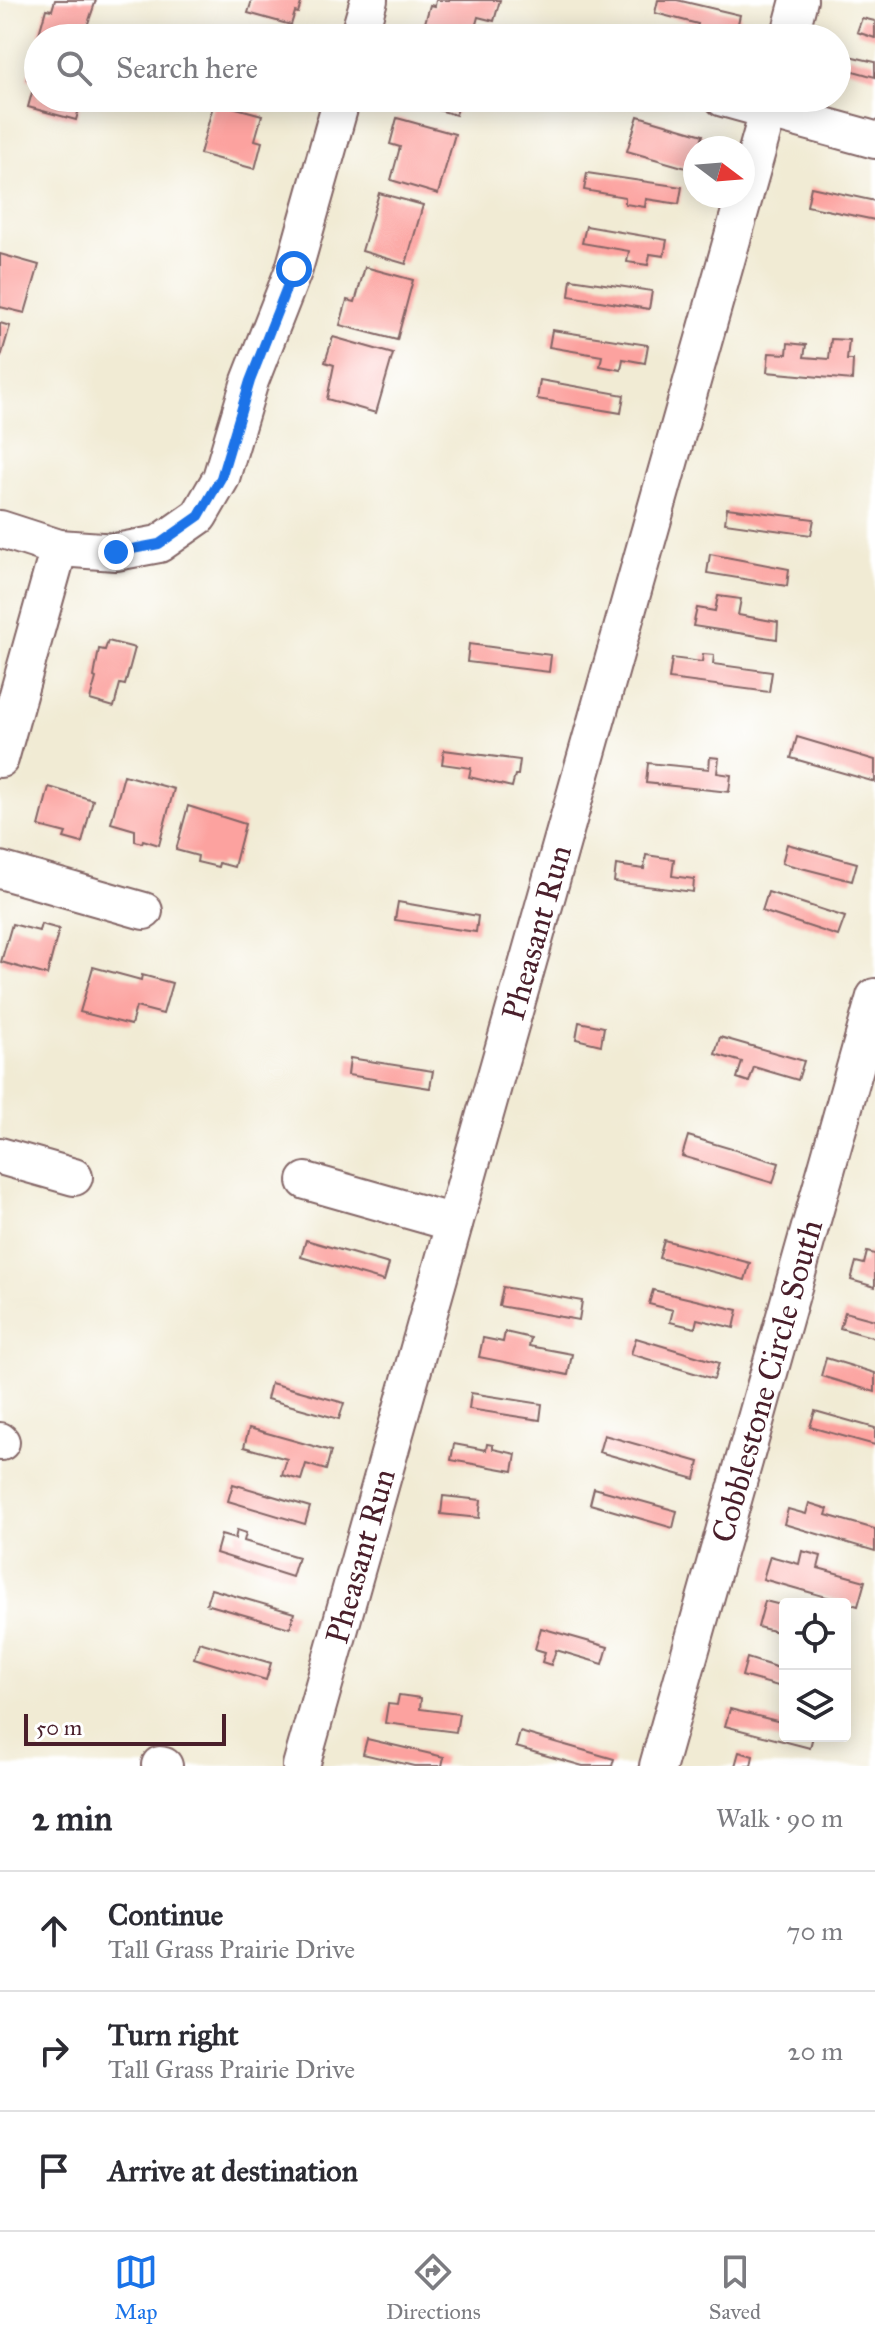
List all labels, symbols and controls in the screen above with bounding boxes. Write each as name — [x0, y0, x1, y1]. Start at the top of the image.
search box — [24, 24, 851, 112]
icon: search — [52, 46, 96, 90]
text: Search here — [116, 50, 258, 86]
north arrow — [683, 136, 755, 208]
route start — [276, 251, 312, 287]
route end — [98, 534, 134, 570]
street label: Pheasant Run — [494, 841, 580, 1025]
street label: Cobblestone Circle South — [703, 1215, 831, 1547]
street label: Pheasant Run — [317, 1464, 404, 1648]
map controls — [779, 1598, 851, 1742]
button: locate — [779, 1598, 851, 1670]
button: layers — [779, 1670, 851, 1742]
scale bar — [24, 1710, 226, 1746]
text: 50 m — [36, 1714, 82, 1741]
text: 2 min — [32, 1798, 112, 1839]
text: Walk · 90 m — [716, 1802, 843, 1834]
text: Continue — [108, 1897, 223, 1933]
icon: ahead — [32, 1909, 76, 1953]
text: 70 m — [787, 1915, 843, 1947]
text: Tall Grass Prairie Drive — [108, 1933, 355, 1965]
text: Turn right — [108, 2017, 239, 2053]
icon: right — [32, 2029, 76, 2073]
text: 20 m — [788, 2035, 843, 2067]
text: Tall Grass Prairie Drive — [108, 2053, 355, 2085]
icon: arrive — [32, 2149, 76, 2193]
text: Arrive at destination — [108, 2153, 358, 2189]
tab: Map — [114, 2250, 158, 2325]
tab: Directions — [386, 2250, 481, 2325]
tab: Saved — [709, 2250, 761, 2325]

